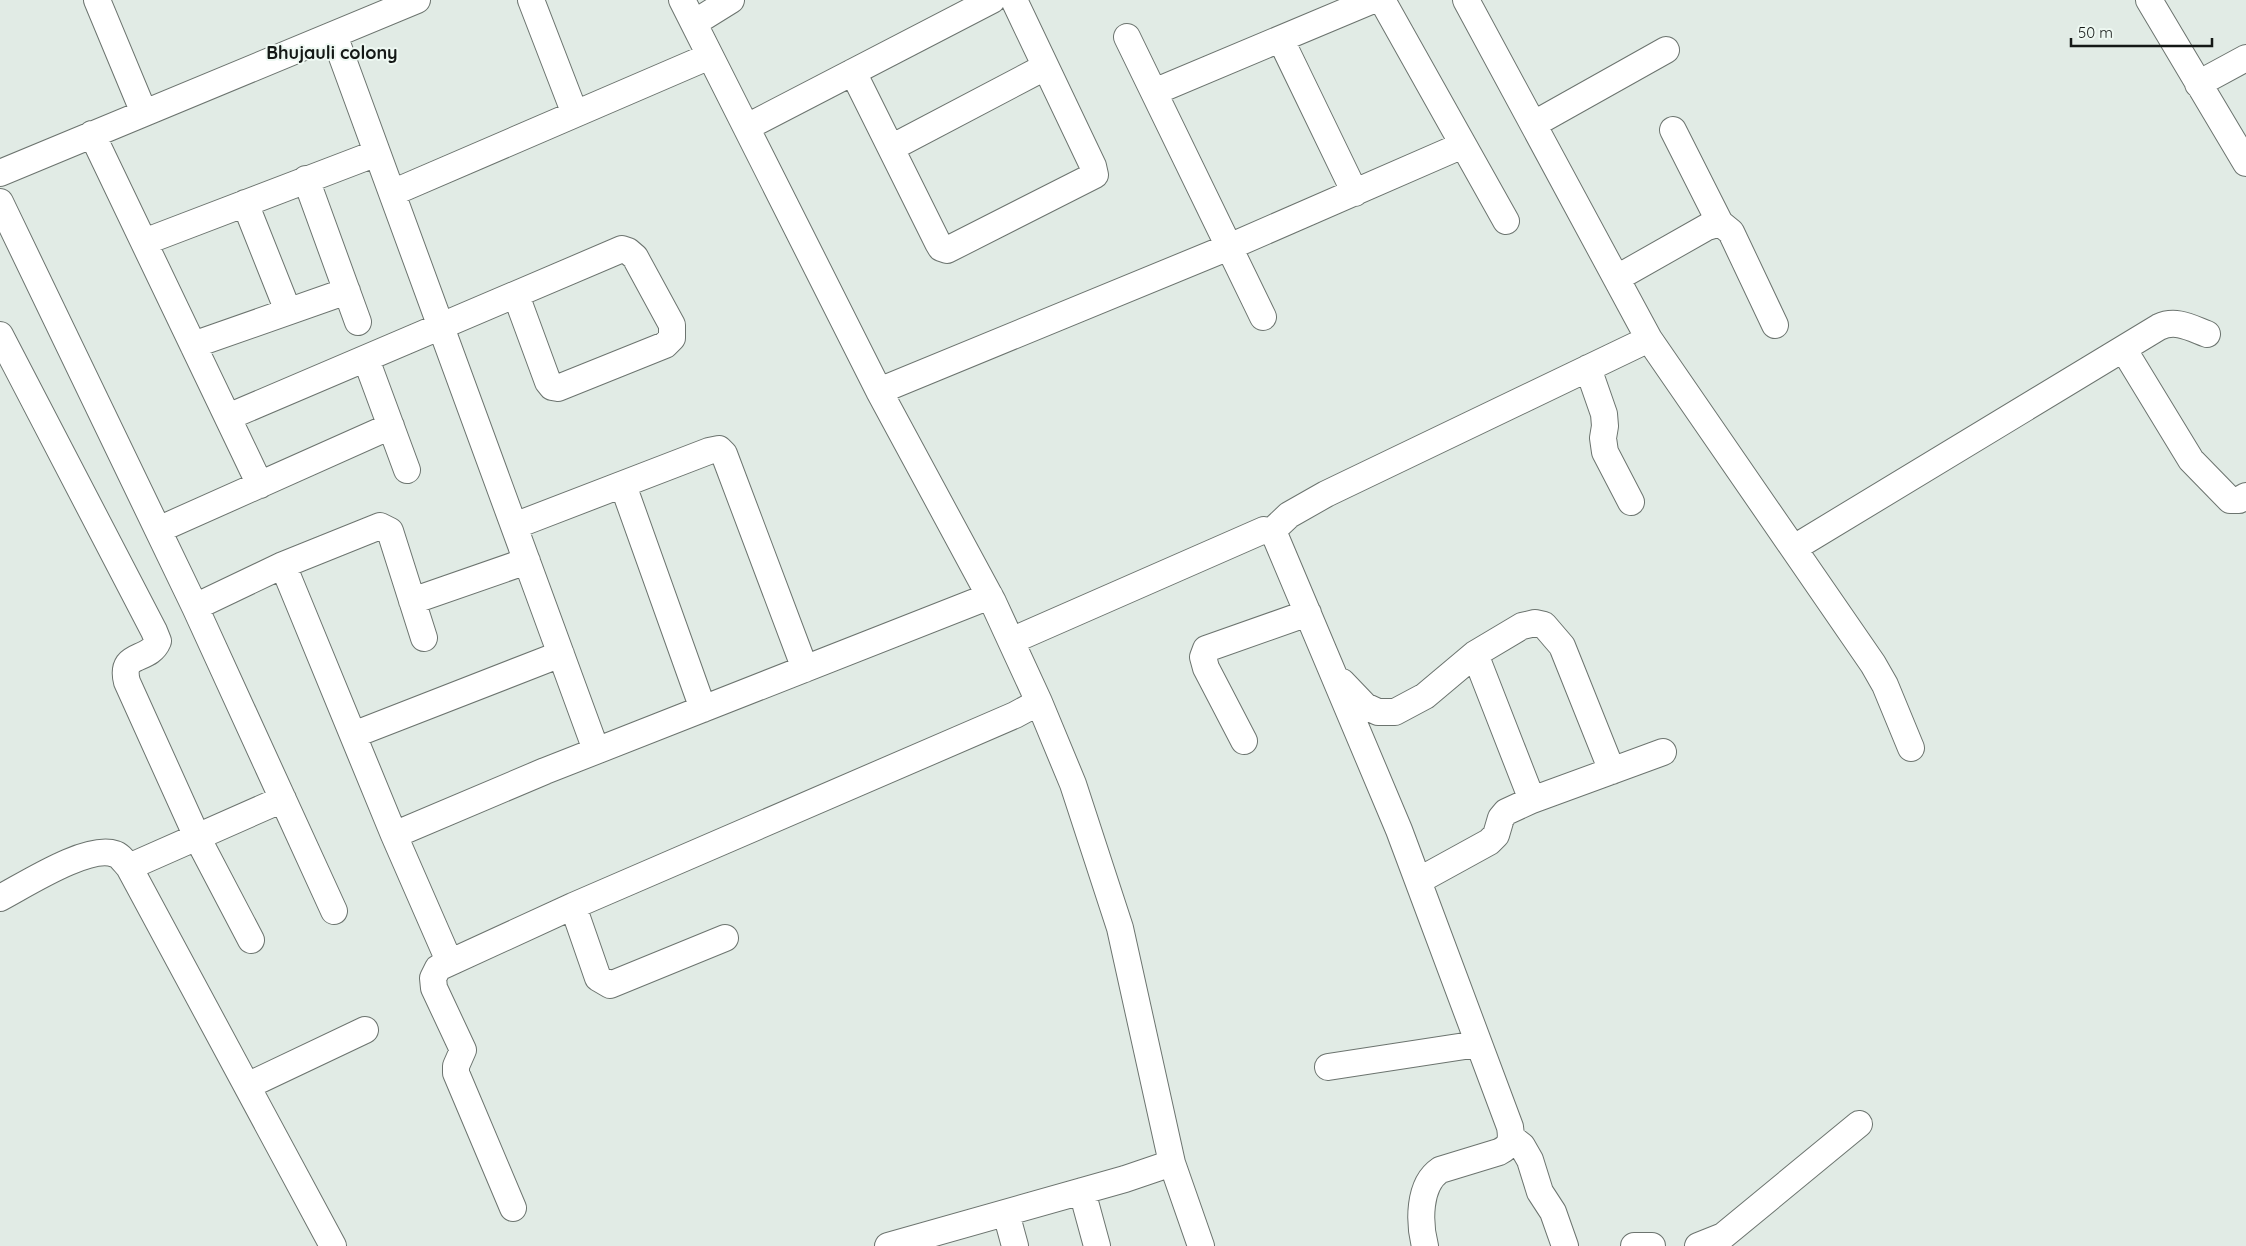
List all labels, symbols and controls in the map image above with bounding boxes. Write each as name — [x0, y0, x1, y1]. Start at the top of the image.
scale bar — [2071, 15, 2212, 47]
text: 50 m — [2078, 23, 2113, 42]
district label: Bhujauli colony — [266, 41, 398, 64]

